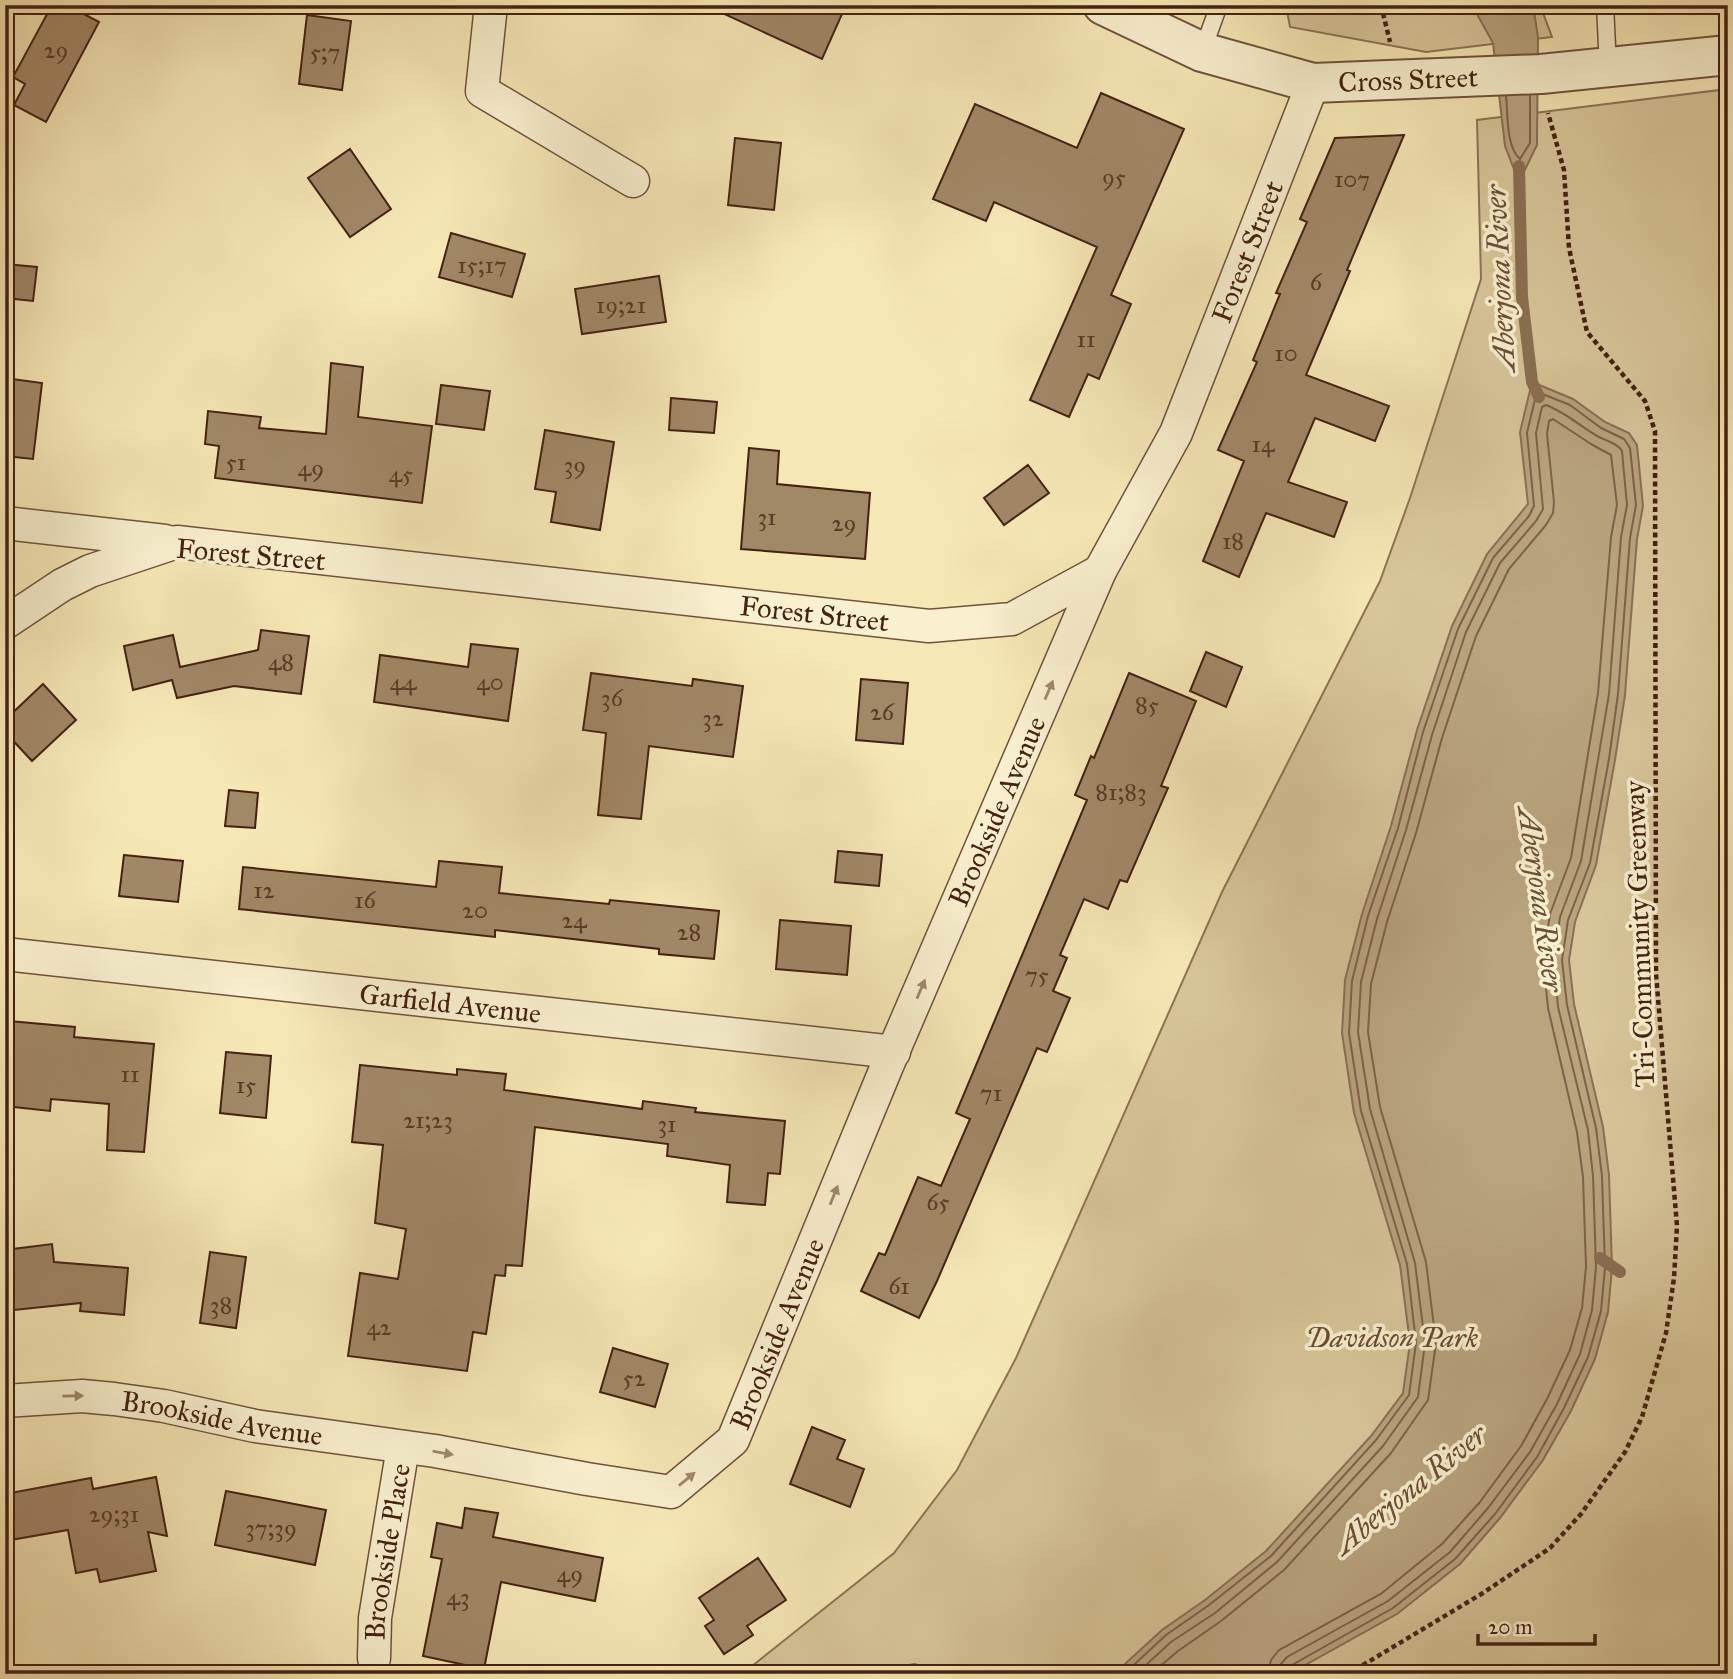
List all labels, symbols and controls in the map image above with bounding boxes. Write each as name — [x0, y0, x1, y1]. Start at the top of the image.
house number: 29 — [44, 35, 68, 65]
house number: 5;7 — [310, 37, 340, 67]
street label: Cross Street — [1338, 59, 1479, 100]
house number: 95 — [1102, 162, 1126, 192]
house number: 107 — [1334, 164, 1370, 194]
street label: Forest Street — [1204, 176, 1291, 328]
water label: Aberjona River — [1477, 182, 1523, 375]
house number: 15;17 — [457, 250, 507, 280]
house number: 6 — [1310, 267, 1323, 297]
house number: 19;21 — [596, 290, 646, 320]
house number: 11 — [1077, 324, 1095, 354]
house number: 10 — [1274, 338, 1298, 368]
house number: 14 — [1252, 429, 1275, 459]
house number: 51 — [226, 447, 246, 477]
house number: 39 — [564, 450, 586, 480]
house number: 49 — [298, 453, 324, 483]
house number: 45 — [389, 459, 413, 489]
house number: 31 — [757, 502, 777, 532]
house number: 29 — [832, 508, 856, 538]
house number: 18 — [1222, 526, 1244, 556]
street label: Forest Street — [175, 531, 327, 578]
street label: Forest Street — [738, 588, 891, 639]
house number: 48 — [268, 647, 294, 677]
house number: 44 — [390, 667, 417, 697]
house number: 40 — [476, 667, 504, 697]
one-way arrow — [1043, 680, 1055, 700]
house number: 36 — [601, 683, 624, 713]
house number: 85 — [1135, 690, 1159, 720]
house number: 26 — [870, 697, 895, 727]
house number: 32 — [702, 703, 724, 733]
street label: Brookside Avenue — [941, 711, 1053, 912]
house number: 81;83 — [1095, 777, 1147, 807]
street label: Tri-Community Greenway — [1617, 779, 1662, 1088]
water label: Aberjona River — [1510, 801, 1572, 995]
house number: 12 — [253, 875, 275, 905]
house number: 16 — [354, 885, 377, 915]
house number: 20 — [462, 895, 488, 925]
house number: 24 — [561, 905, 587, 935]
house number: 28 — [677, 917, 701, 947]
house number: 75 — [1025, 960, 1049, 990]
street label: Garfield Avenue — [358, 976, 543, 1031]
one-way arrow — [915, 979, 927, 999]
house number: 11 — [121, 1059, 139, 1089]
house number: 15 — [236, 1070, 256, 1100]
house number: 71 — [980, 1078, 1002, 1108]
house number: 21;23 — [403, 1105, 453, 1135]
house number: 31 — [657, 1109, 677, 1139]
one-way arrow — [829, 1184, 840, 1205]
house number: 65 — [926, 1187, 950, 1217]
street label: Brookside Avenue — [722, 1233, 832, 1435]
house number: 61 — [888, 1271, 910, 1301]
house number: 38 — [210, 1290, 232, 1320]
house number: 42 — [366, 1312, 392, 1342]
park label: Davidson Park — [1306, 1320, 1479, 1355]
house number: 52 — [623, 1363, 646, 1393]
street label: Brookside Avenue — [119, 1383, 325, 1453]
one-way arrow — [63, 1390, 85, 1402]
water label: Aberjona River — [1324, 1415, 1495, 1564]
one-way arrow — [432, 1448, 454, 1459]
street label: Brookside Place — [357, 1461, 418, 1641]
one-way arrow — [678, 1472, 695, 1487]
house number: 29;31 — [89, 1499, 139, 1529]
house number: 37;39 — [245, 1513, 297, 1543]
house number: 49 — [557, 1559, 583, 1589]
house number: 43 — [447, 1582, 469, 1612]
scale bar — [1478, 1602, 1595, 1646]
text: 20 m — [1488, 1614, 1533, 1640]

